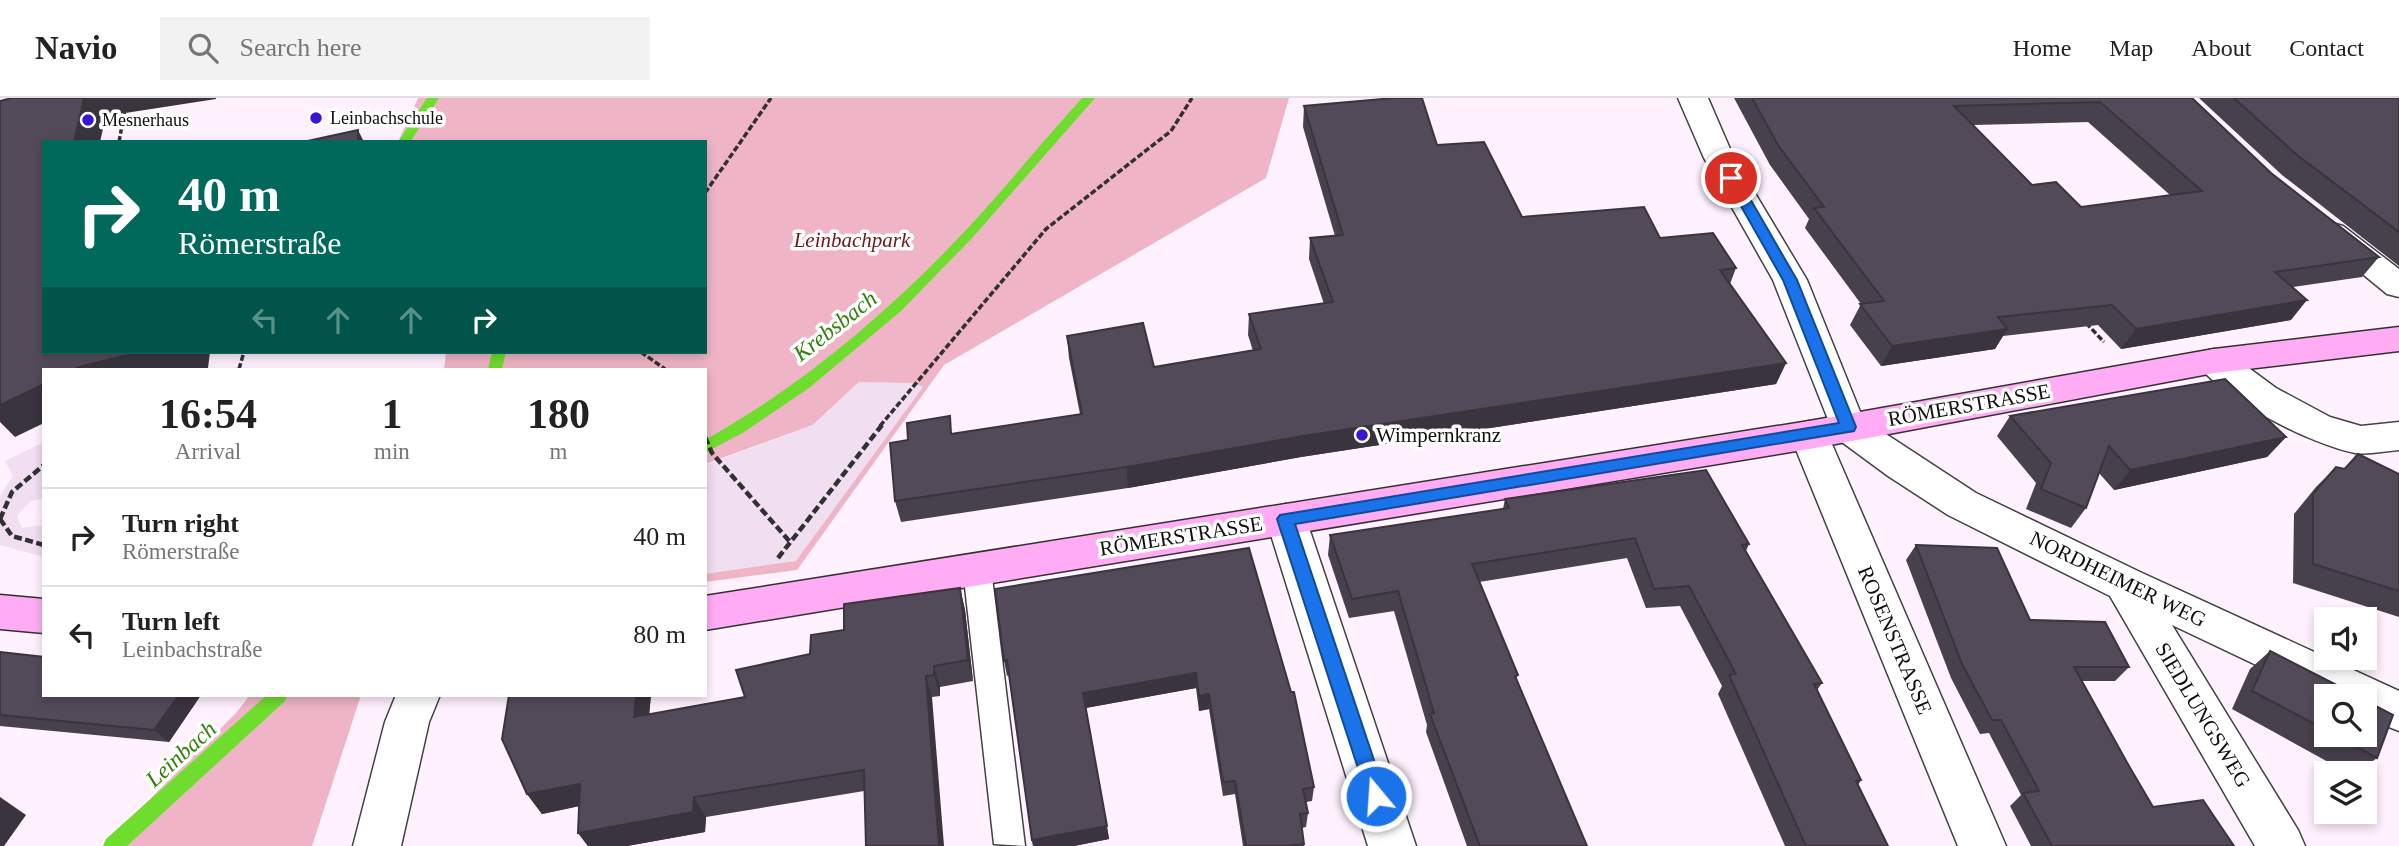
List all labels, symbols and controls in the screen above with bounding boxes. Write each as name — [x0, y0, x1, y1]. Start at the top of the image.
search box — [160, 17, 650, 80]
icon: search — [184, 29, 222, 67]
text: Navio — [35, 30, 118, 66]
text: Search here — [240, 33, 361, 62]
text: Home — [2013, 35, 2071, 61]
text: Map — [2109, 35, 2153, 61]
text: About — [2191, 35, 2251, 61]
text: Contact — [2289, 35, 2364, 61]
place label: Leinbachschule — [330, 108, 443, 128]
place label: Mesnerhaus — [102, 110, 189, 130]
marker: Leinbachschule — [308, 110, 324, 126]
marker: Mesnerhaus — [80, 112, 96, 128]
pin — [1701, 148, 1761, 208]
icon: arrive — [1712, 159, 1750, 197]
text: 40 m — [178, 167, 280, 222]
icon: right — [63, 168, 154, 259]
text: Römerstraße — [178, 225, 342, 261]
park label: Leinbachpark — [793, 228, 911, 252]
water label: Krebsbach — [788, 286, 882, 367]
icon: left — [246, 301, 284, 339]
icon: ahead — [319, 301, 357, 339]
icon: ahead — [392, 301, 430, 339]
icon: right — [465, 301, 503, 339]
street label: RÖMERSTRASSE — [1886, 379, 2052, 431]
text: 16:54 — [159, 391, 257, 437]
text: 1 — [381, 391, 402, 437]
text: 180 — [527, 391, 590, 437]
place label: Wimpernkranz — [1376, 423, 1501, 447]
marker: Wimpernkranz — [1354, 427, 1370, 443]
text: Arrival — [175, 439, 241, 464]
text: min — [374, 439, 410, 464]
text: m — [549, 439, 567, 464]
text: Turn right — [122, 509, 239, 538]
street label: RÖMERSTRASSE — [1098, 511, 1264, 561]
icon: right — [63, 518, 101, 556]
text: 40 m — [633, 522, 686, 551]
street label: NORDHEIMER WEG — [2026, 526, 2210, 632]
text: Römerstraße — [122, 539, 240, 564]
street label: ROSENSTRASSE — [1853, 562, 1937, 718]
text: Turn left — [122, 607, 220, 636]
map controls — [2314, 607, 2377, 824]
button: sound — [2314, 607, 2377, 670]
icon: left — [63, 616, 101, 654]
text: 80 m — [633, 620, 686, 649]
text: Leinbachstraße — [122, 637, 262, 662]
street label: SIEDLUNGSWEG — [2150, 638, 2256, 792]
button: search — [2314, 684, 2377, 747]
water label: Leinbach — [140, 716, 221, 793]
position arrow — [1339, 759, 1413, 833]
button: layers — [2314, 761, 2377, 824]

